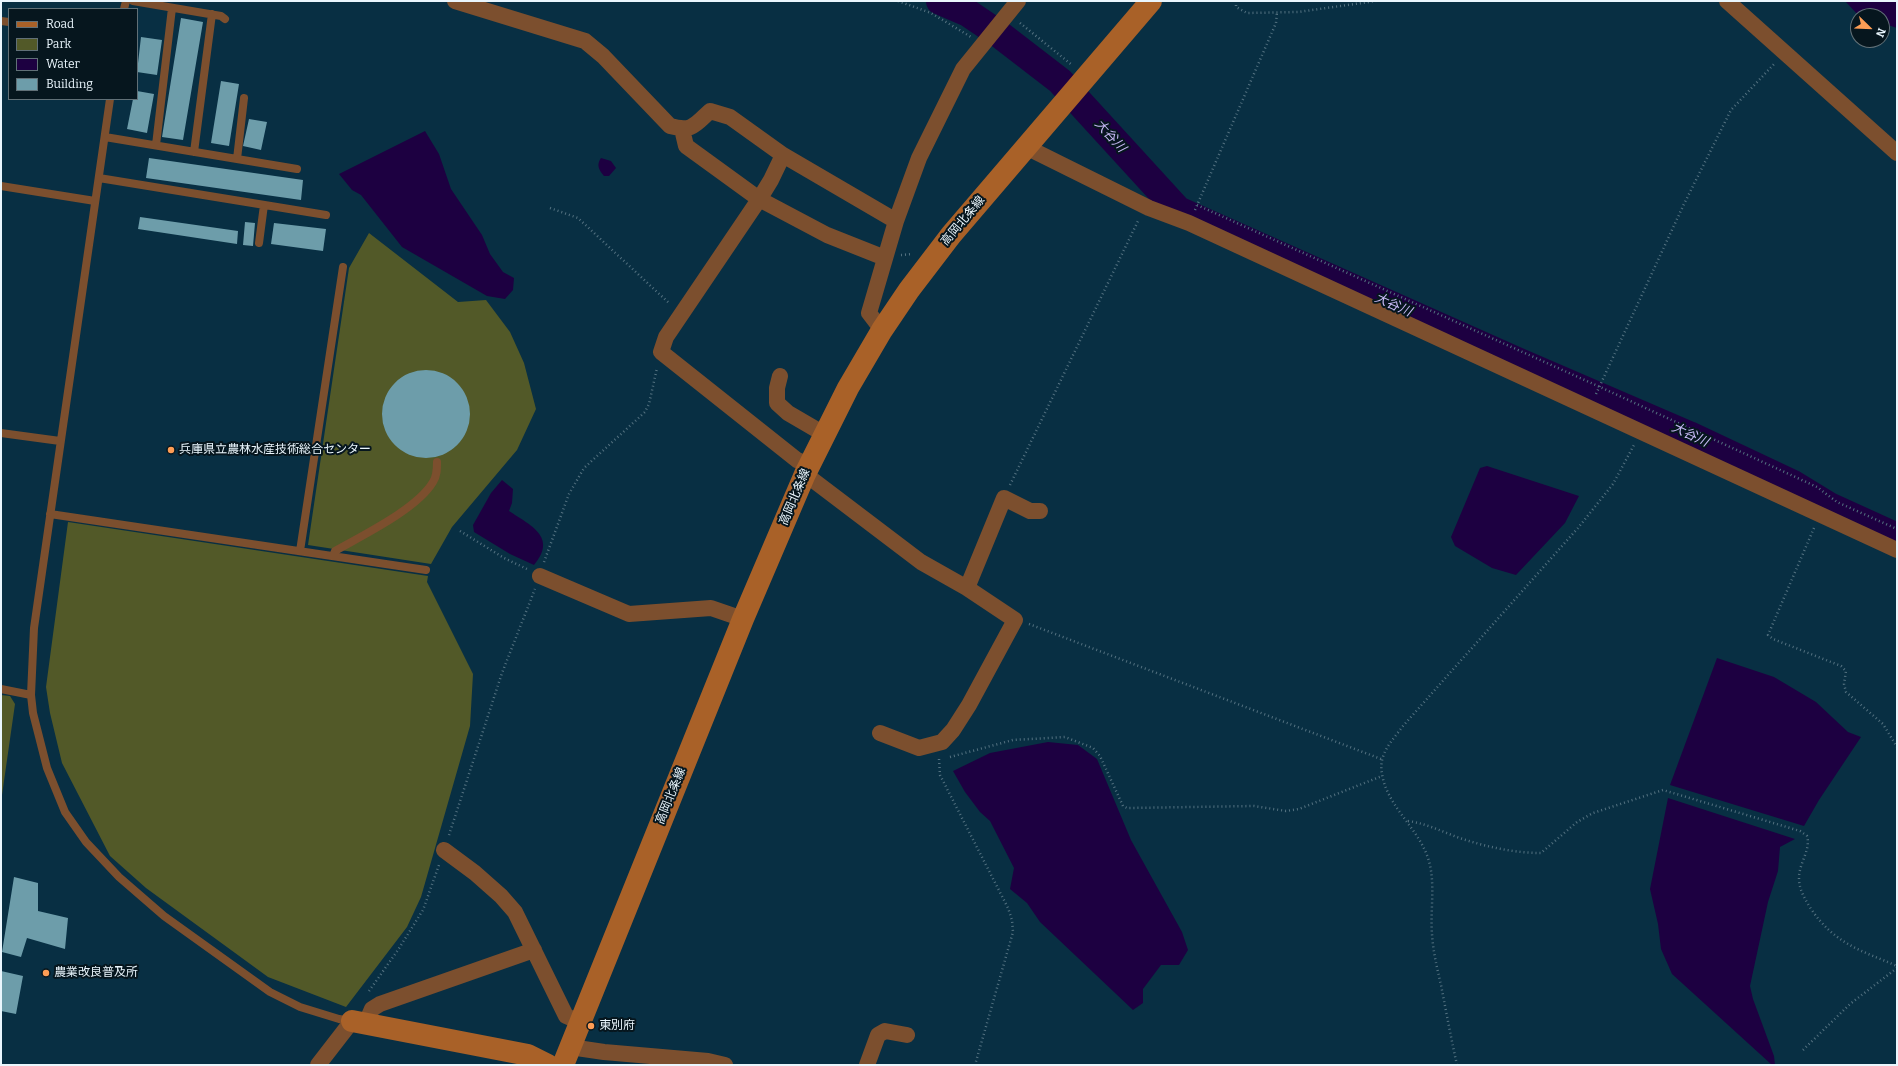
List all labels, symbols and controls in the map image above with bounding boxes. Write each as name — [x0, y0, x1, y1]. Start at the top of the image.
legend — [8, 8, 138, 100]
north arrow — [1850, 8, 1890, 48]
text: Road — [46, 17, 74, 31]
text: N — [1873, 26, 1888, 39]
text: Park — [46, 37, 71, 51]
text: Water — [46, 57, 80, 71]
text: Building — [46, 77, 93, 91]
water label: 大谷川 — [1091, 116, 1129, 156]
street label: 高岡北条線 — [938, 193, 988, 249]
water label: 大谷川 — [1372, 290, 1414, 320]
water label: 大谷川 — [1669, 420, 1711, 450]
place label: 兵庫県立農林水産技術総合センター — [179, 443, 371, 457]
marker: 兵庫県立農林水産技術総合センター — [166, 445, 176, 455]
street label: 高岡北条線 — [777, 467, 813, 527]
street label: 高岡北条線 — [653, 765, 689, 827]
place label: 農業改良普及所 — [54, 966, 138, 980]
marker: 農業改良普及所 — [41, 968, 51, 978]
place label: 東別府 — [599, 1019, 635, 1033]
marker: 東別府 — [586, 1021, 596, 1031]

